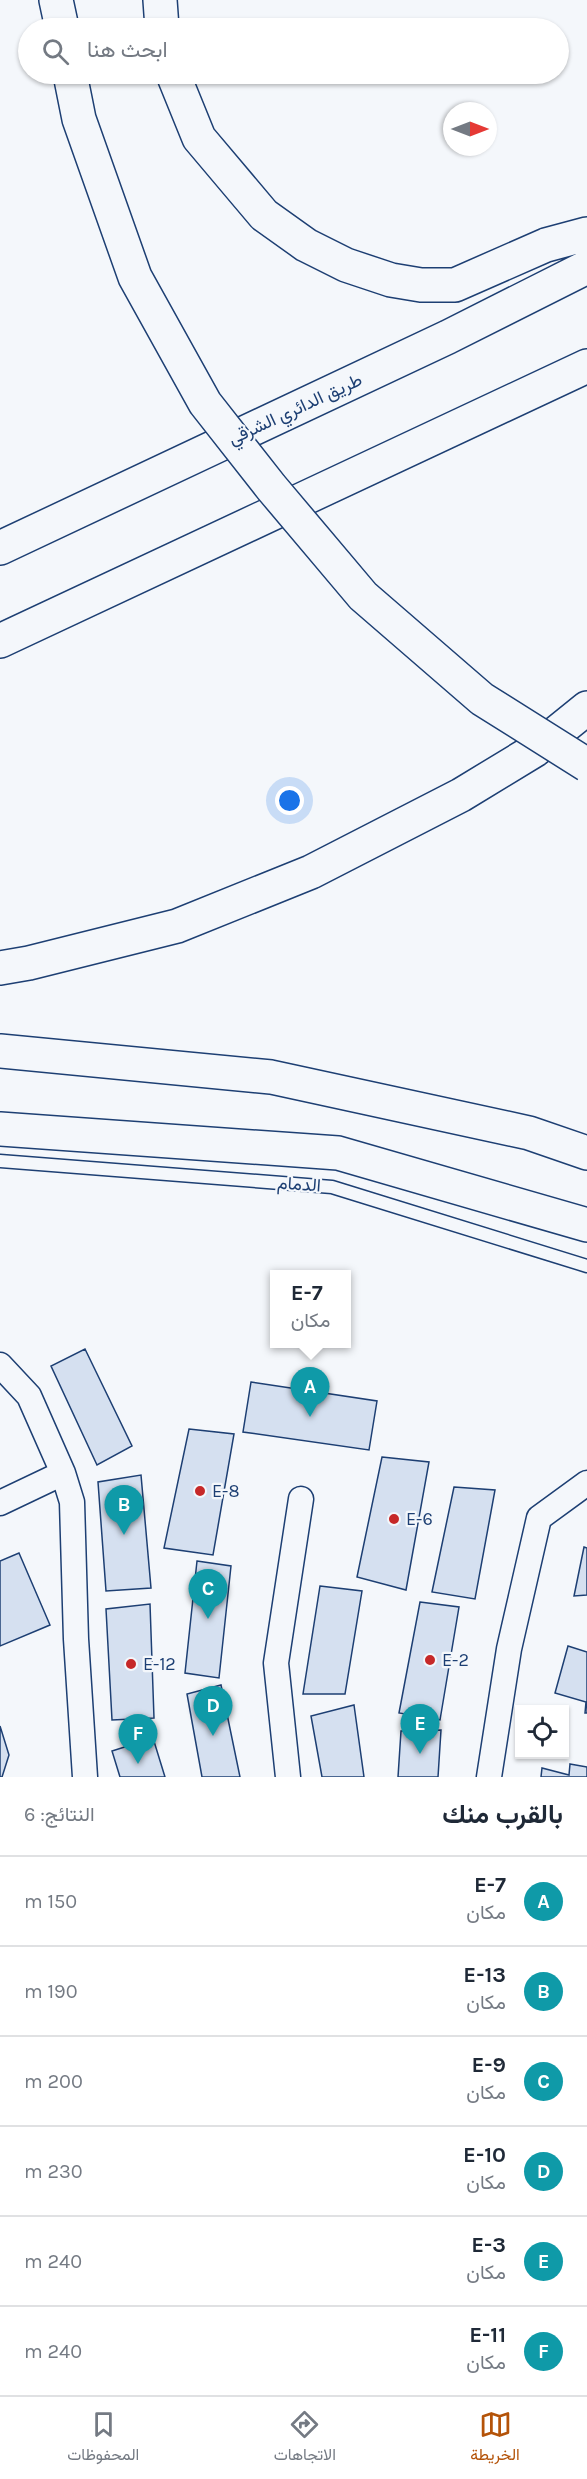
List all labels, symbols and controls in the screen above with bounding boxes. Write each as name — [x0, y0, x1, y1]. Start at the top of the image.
search box — [18, 18, 569, 84]
icon: search — [39, 35, 72, 68]
text: ابحث هنا — [87, 37, 168, 63]
north arrow — [443, 102, 497, 156]
street label: طريق الدائري الشرقي — [225, 368, 367, 453]
your location — [275, 786, 304, 815]
street label: الدمام — [276, 1171, 322, 1198]
popup — [270, 1270, 351, 1348]
text: E-7 — [291, 1280, 323, 1306]
text: مكان — [291, 1309, 330, 1332]
pin: A — [290, 1368, 330, 1417]
place label: E-8 — [212, 1480, 239, 1502]
marker: E-8 — [193, 1484, 207, 1498]
pin: B — [104, 1486, 144, 1535]
place label: E-6 — [406, 1508, 433, 1530]
marker: E-6 — [387, 1512, 401, 1526]
pin: C — [188, 1570, 228, 1619]
place label: E-2 — [442, 1649, 469, 1671]
place label: E-12 — [143, 1653, 176, 1675]
marker: E-2 — [423, 1653, 437, 1667]
marker: E-12 — [124, 1657, 138, 1671]
pin: D — [194, 1686, 232, 1736]
pin: E — [400, 1704, 440, 1754]
map controls — [515, 1705, 569, 1759]
button: locate — [515, 1705, 569, 1759]
pin: F — [118, 1714, 158, 1764]
text: بالقرب منك — [442, 1799, 563, 1830]
text: النتائج: 6 — [24, 1803, 95, 1826]
text: E-7 — [474, 1872, 506, 1898]
text: 150 m — [24, 1890, 77, 1913]
text: A — [537, 1890, 550, 1913]
text: مكان — [466, 1901, 506, 1924]
text: E-13 — [463, 1962, 506, 1988]
text: 190 m — [24, 1980, 78, 2003]
text: B — [537, 1980, 550, 2003]
text: مكان — [466, 1991, 506, 2014]
text: E-9 — [471, 2052, 506, 2078]
text: 200 m — [24, 2070, 83, 2093]
text: C — [537, 2070, 550, 2093]
text: مكان — [466, 2081, 506, 2104]
text: E-10 — [463, 2142, 506, 2168]
text: 230 m — [24, 2160, 83, 2183]
text: D — [537, 2160, 550, 2183]
text: مكان — [466, 2171, 506, 2194]
text: E-3 — [471, 2232, 506, 2258]
text: 240 m — [24, 2250, 82, 2273]
text: E — [538, 2250, 549, 2273]
text: مكان — [466, 2261, 506, 2284]
text: E-11 — [469, 2322, 506, 2348]
text: 240 m — [24, 2340, 82, 2363]
text: F — [538, 2340, 549, 2363]
text: مكان — [466, 2351, 506, 2374]
tab: المحفوظات — [67, 2408, 139, 2469]
tab: الاتجاهات — [274, 2408, 336, 2469]
tab: الخريطة — [470, 2408, 520, 2469]

